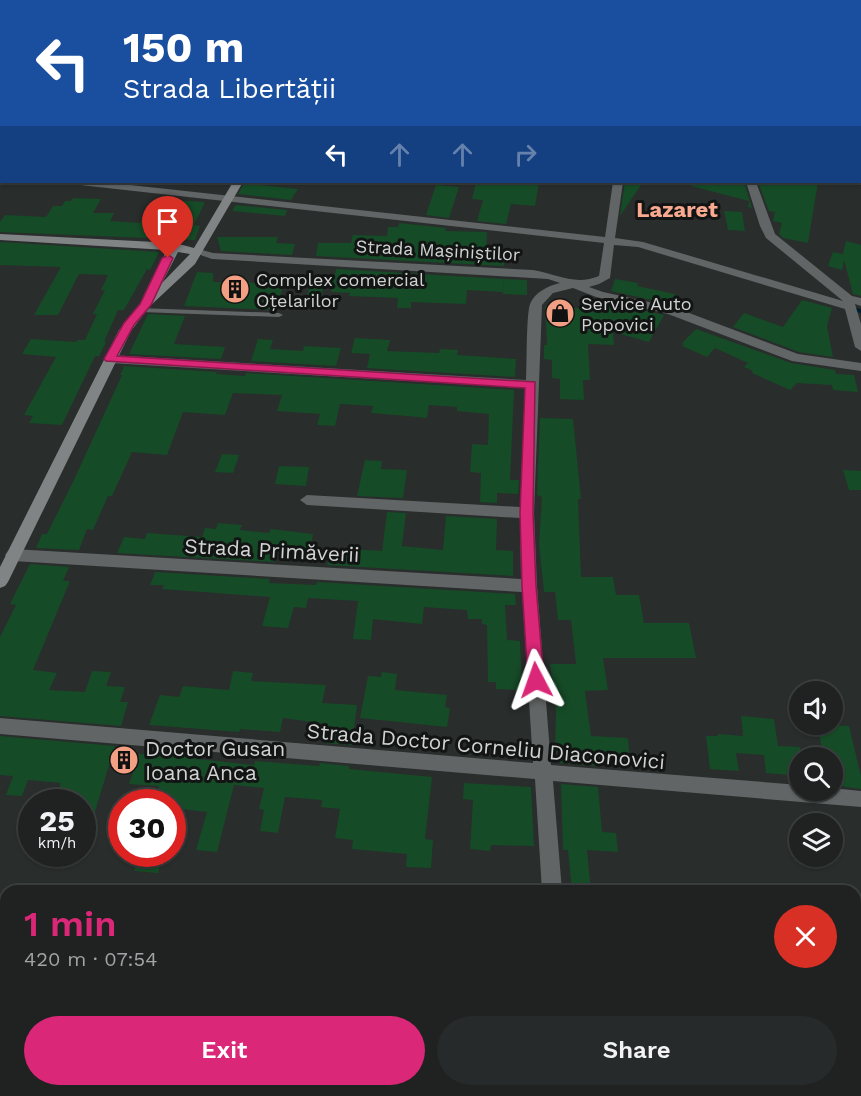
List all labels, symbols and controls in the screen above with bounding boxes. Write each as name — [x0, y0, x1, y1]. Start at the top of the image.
text: 150 m — [123, 23, 244, 72]
icon: left — [24, 24, 102, 102]
text: Strada Libertății — [123, 73, 336, 105]
icon: left — [320, 138, 353, 171]
icon: ahead — [383, 138, 416, 171]
icon: ahead — [446, 138, 479, 171]
icon: right — [509, 138, 542, 171]
pin — [142, 196, 193, 258]
district label: Lazaret — [636, 197, 718, 222]
icon: arrive — [151, 205, 184, 238]
street label: Strada Mașiniștilor — [355, 235, 521, 265]
place label: Complex comercial Oțelarilor — [256, 269, 425, 311]
building icon: Complex comercial Oțelarilor — [219, 273, 251, 305]
place label: Service Auto Popovici — [581, 293, 691, 335]
shop icon: Service Auto Popovici — [544, 297, 576, 329]
street label: Strada Primăverii — [184, 533, 360, 567]
position arrow — [504, 648, 568, 712]
map controls — [789, 681, 843, 867]
button: sound — [789, 681, 843, 735]
street label: Strada Doctor Corneliu Diaconovici — [306, 718, 666, 774]
place label: Doctor Gusan Ioana Anca — [145, 736, 285, 785]
building icon: Doctor Gusan Ioana Anca — [108, 744, 140, 776]
button: search — [789, 747, 843, 801]
speed limit sign: 30 — [108, 789, 186, 867]
text: 25 — [39, 803, 75, 838]
button: layers — [789, 813, 843, 867]
text: km/h — [38, 834, 76, 852]
text: 1 min — [24, 903, 116, 945]
button: close — [774, 905, 837, 968]
text: 420 m · 07:54 — [24, 947, 157, 971]
button: Exit — [24, 1016, 425, 1085]
button: Share — [437, 1016, 837, 1085]

